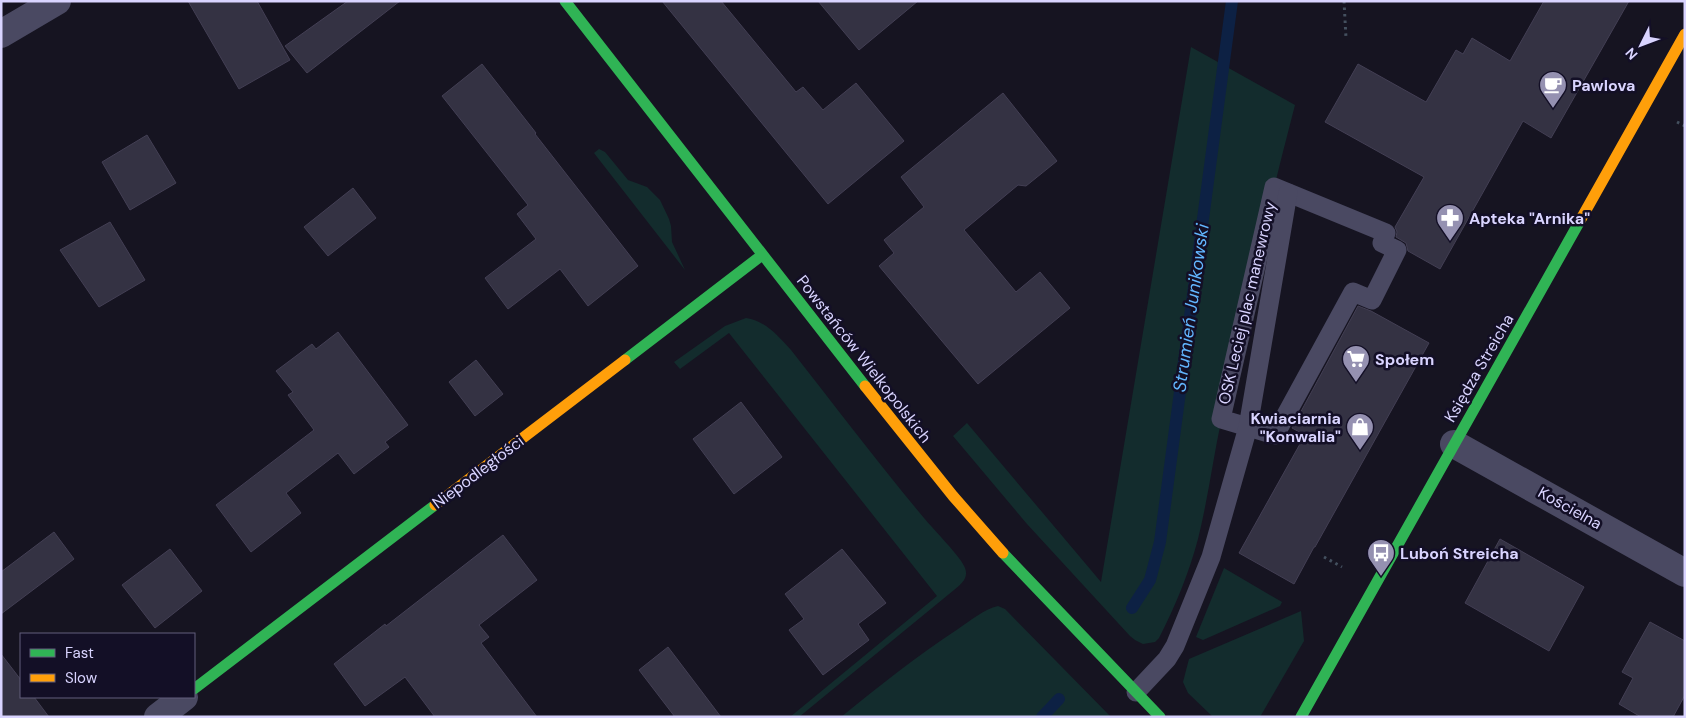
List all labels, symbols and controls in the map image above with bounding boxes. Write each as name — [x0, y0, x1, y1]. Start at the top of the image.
north arrow — [1616, 20, 1666, 70]
text: N — [1621, 44, 1641, 64]
cafe icon: Pawlova — [1538, 70, 1568, 109]
place label: Pawlova — [1572, 75, 1635, 96]
street label: OSK Leciej plac manewrowy — [1213, 200, 1281, 406]
pharmacy icon: Apteka "Arnika" — [1435, 203, 1465, 242]
place label: Apteka "Arnika" — [1469, 208, 1590, 229]
water label: Strumień Junikowski — [1167, 222, 1215, 394]
street label: Powstańców Wielkopolskich — [792, 271, 936, 447]
street label: Księdza Streicha — [1440, 310, 1518, 426]
supermarket icon: Społem — [1341, 344, 1371, 383]
place label: Społem — [1375, 349, 1434, 370]
place label: Kwiaciarnia "Konwalia" — [1251, 408, 1341, 447]
shop icon: Kwiaciarnia "Konwalia" — [1345, 412, 1375, 451]
street label: Niepodległości — [428, 431, 528, 513]
street label: Kościelna — [1534, 482, 1606, 534]
bus stop icon: Luboń Streicha — [1366, 538, 1396, 577]
place label: Luboń Streicha — [1400, 543, 1519, 564]
legend — [20, 633, 195, 698]
text: Fast — [65, 643, 94, 663]
text: Slow — [65, 668, 98, 688]

